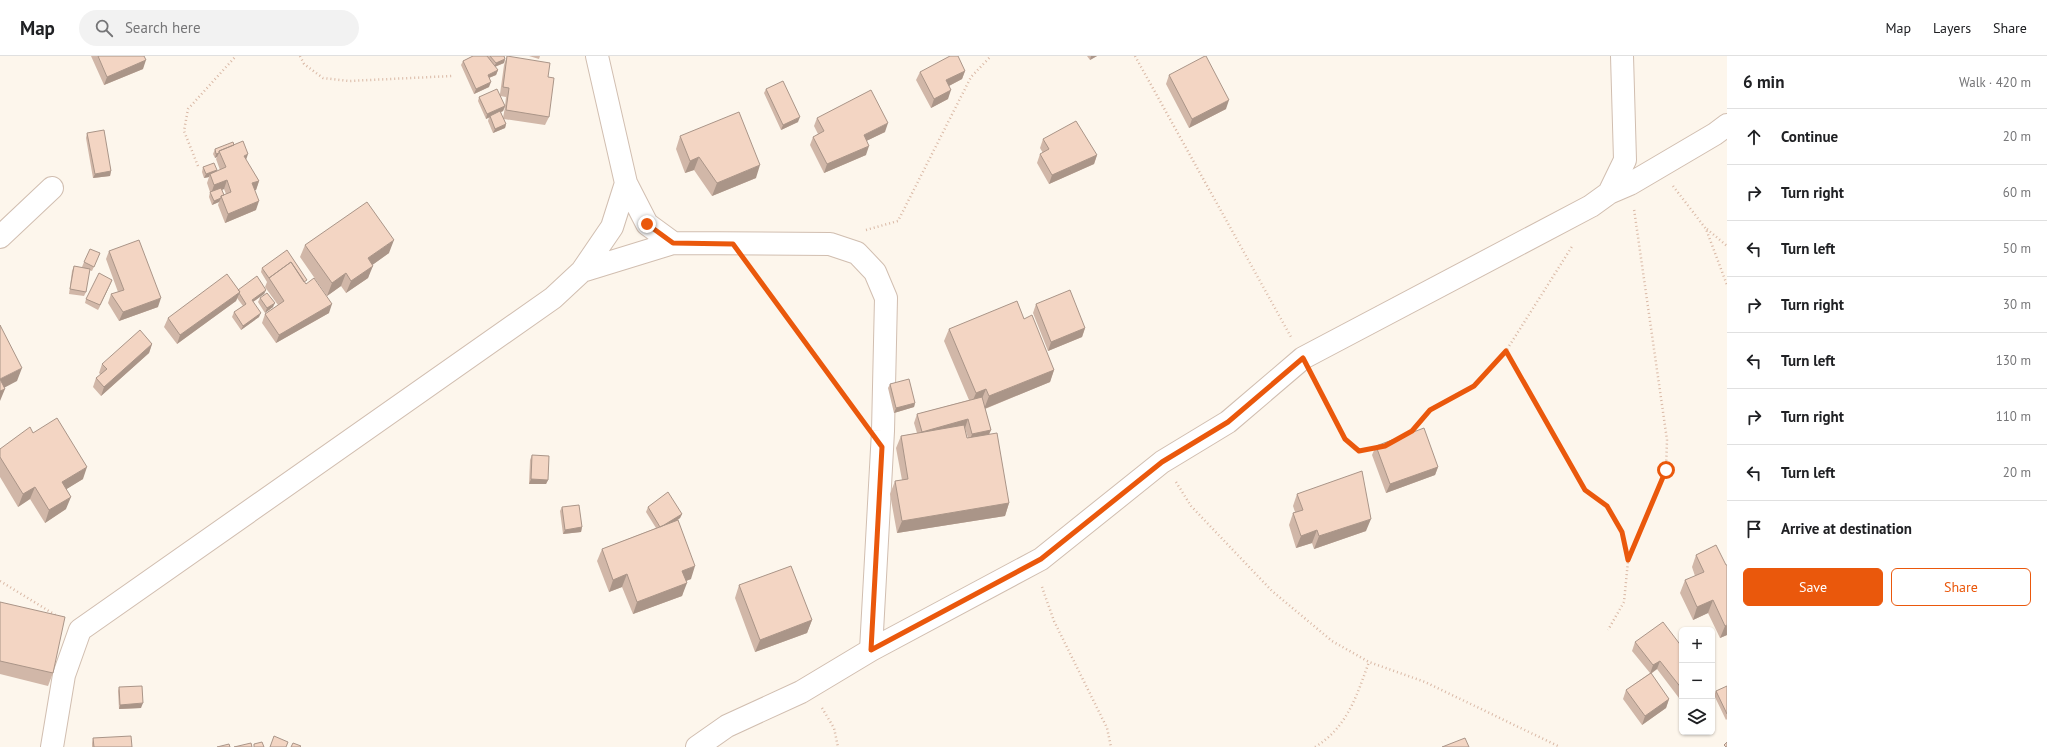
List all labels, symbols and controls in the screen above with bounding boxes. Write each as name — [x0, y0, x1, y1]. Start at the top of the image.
search box — [79, 10, 359, 46]
text: Map — [20, 16, 55, 40]
icon: search — [93, 17, 115, 39]
text: Search here — [125, 18, 201, 37]
text: Map — [1885, 19, 1911, 37]
text: Layers — [1933, 19, 1971, 37]
text: Share — [1993, 19, 2027, 37]
text: 6 min — [1743, 71, 1784, 93]
text: Walk · 420 m — [1959, 74, 2031, 91]
icon: ahead — [1743, 126, 1765, 148]
text: Continue — [1781, 127, 1838, 146]
text: 20 m — [2003, 128, 2031, 145]
icon: right — [1743, 182, 1765, 204]
text: Turn right — [1781, 183, 1844, 202]
text: 60 m — [2003, 184, 2031, 201]
route end — [638, 215, 656, 233]
icon: left — [1743, 238, 1765, 260]
text: Turn left — [1781, 239, 1835, 258]
text: 50 m — [2003, 240, 2031, 257]
icon: right — [1743, 294, 1765, 316]
text: Turn right — [1781, 295, 1844, 314]
text: 30 m — [2003, 296, 2031, 313]
icon: left — [1743, 350, 1765, 372]
text: Turn left — [1781, 351, 1835, 370]
text: 130 m — [1996, 352, 2031, 369]
icon: right — [1743, 406, 1765, 428]
text: Turn right — [1781, 407, 1844, 426]
text: 110 m — [1996, 408, 2031, 425]
route start — [1657, 461, 1675, 479]
icon: left — [1743, 462, 1765, 484]
text: Turn left — [1781, 463, 1835, 482]
text: 20 m — [2003, 464, 2031, 481]
icon: arrive — [1743, 518, 1765, 540]
text: Arrive at destination — [1781, 519, 1912, 538]
button: Save — [1743, 568, 1883, 606]
button: Share — [1891, 568, 2031, 606]
map controls — [1679, 627, 1715, 735]
button: + — [1679, 627, 1715, 663]
button: − — [1679, 663, 1715, 699]
button: layers — [1679, 699, 1715, 735]

